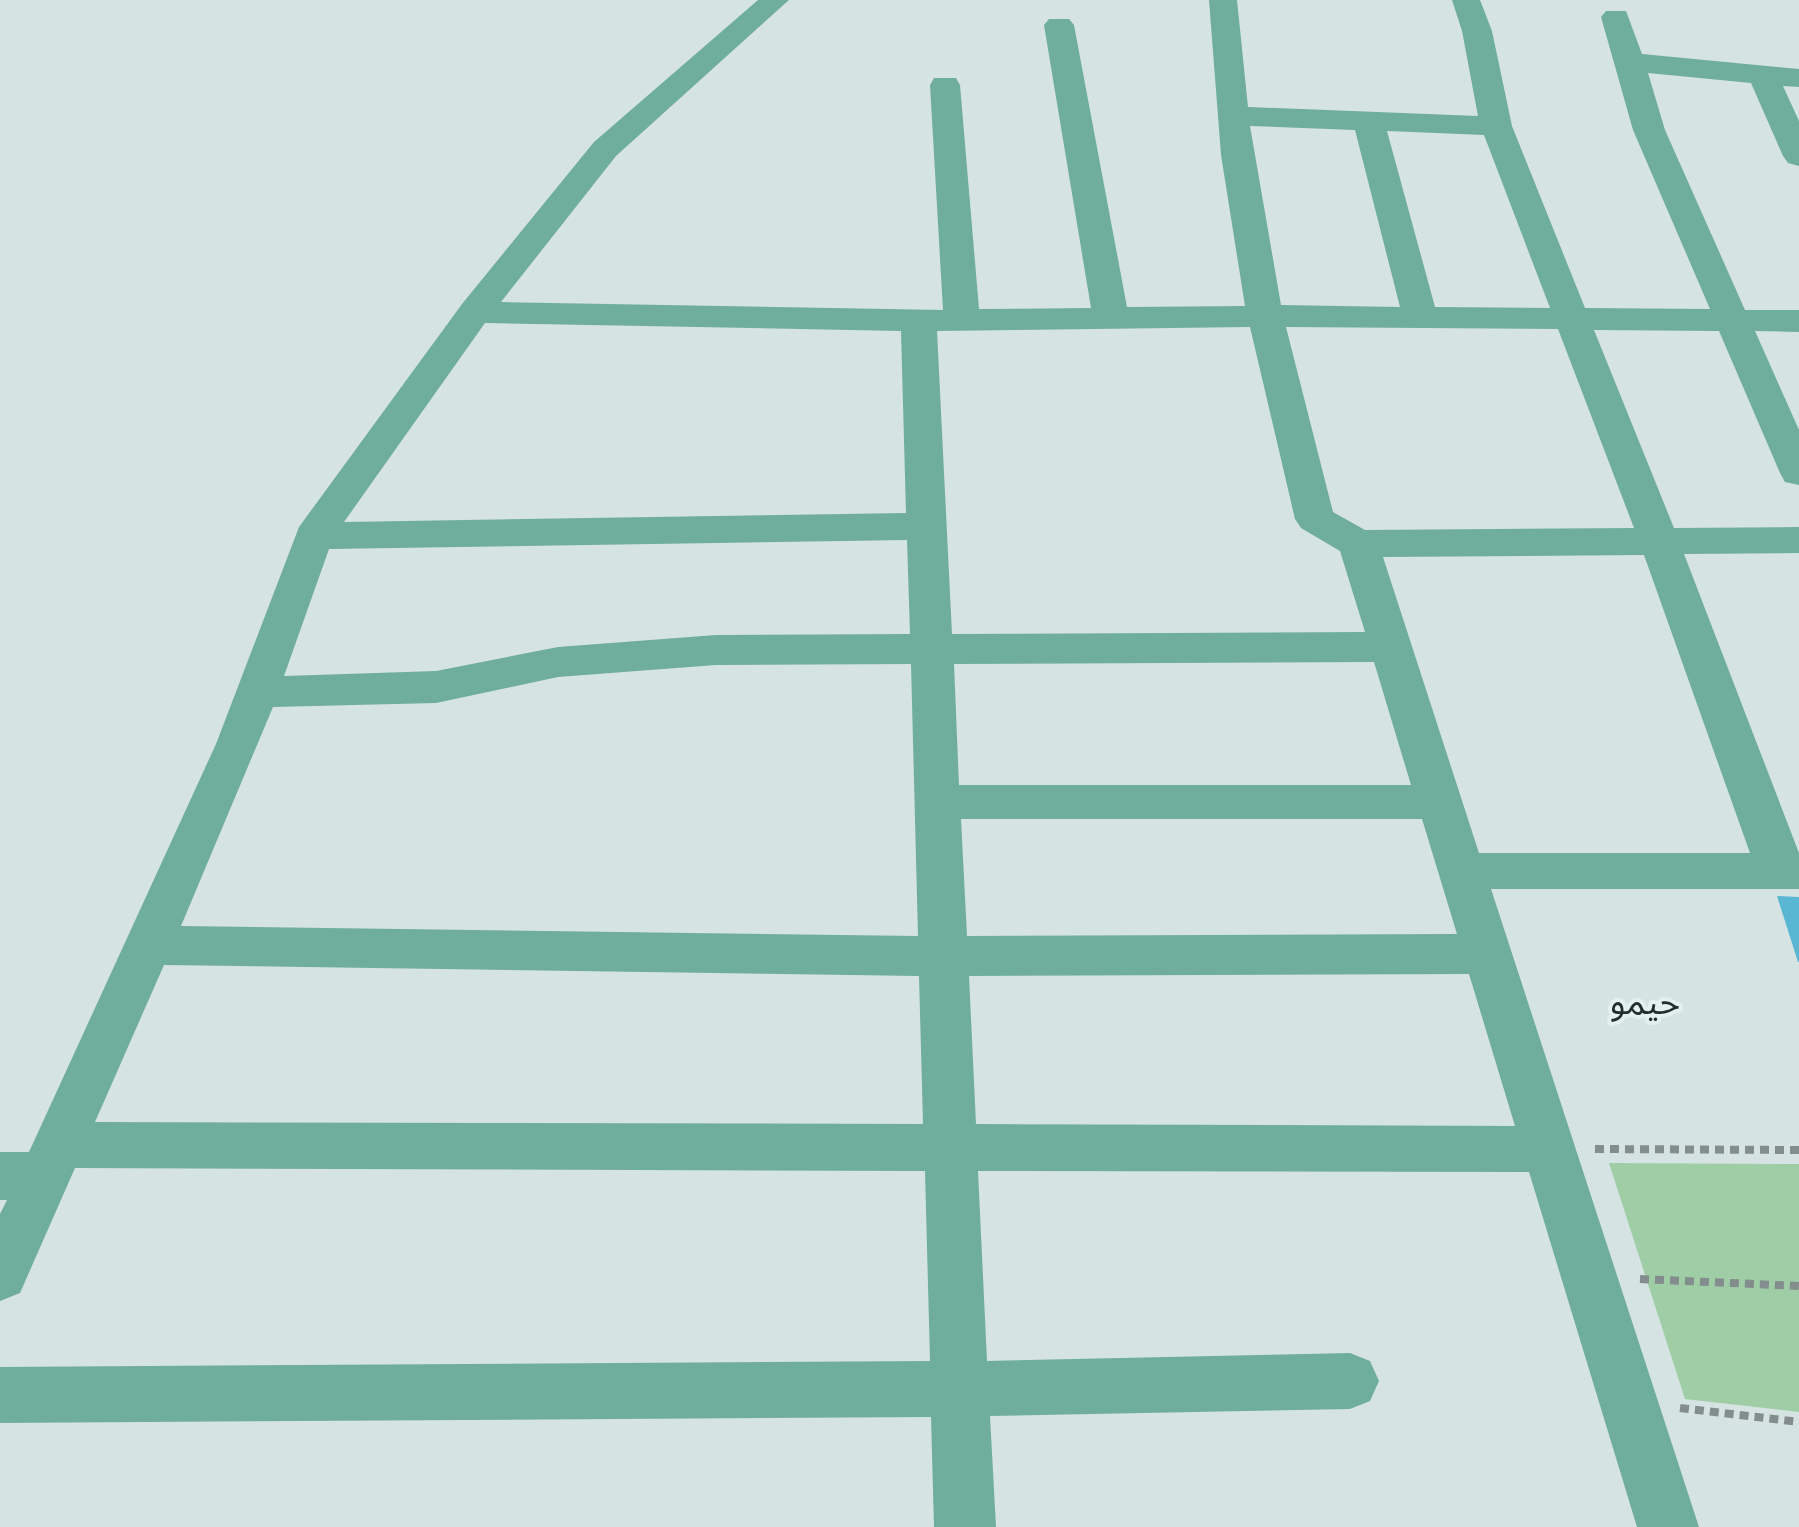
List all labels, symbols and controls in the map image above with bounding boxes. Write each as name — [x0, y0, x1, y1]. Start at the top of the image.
district label: حيمو — [1610, 983, 1680, 1022]

